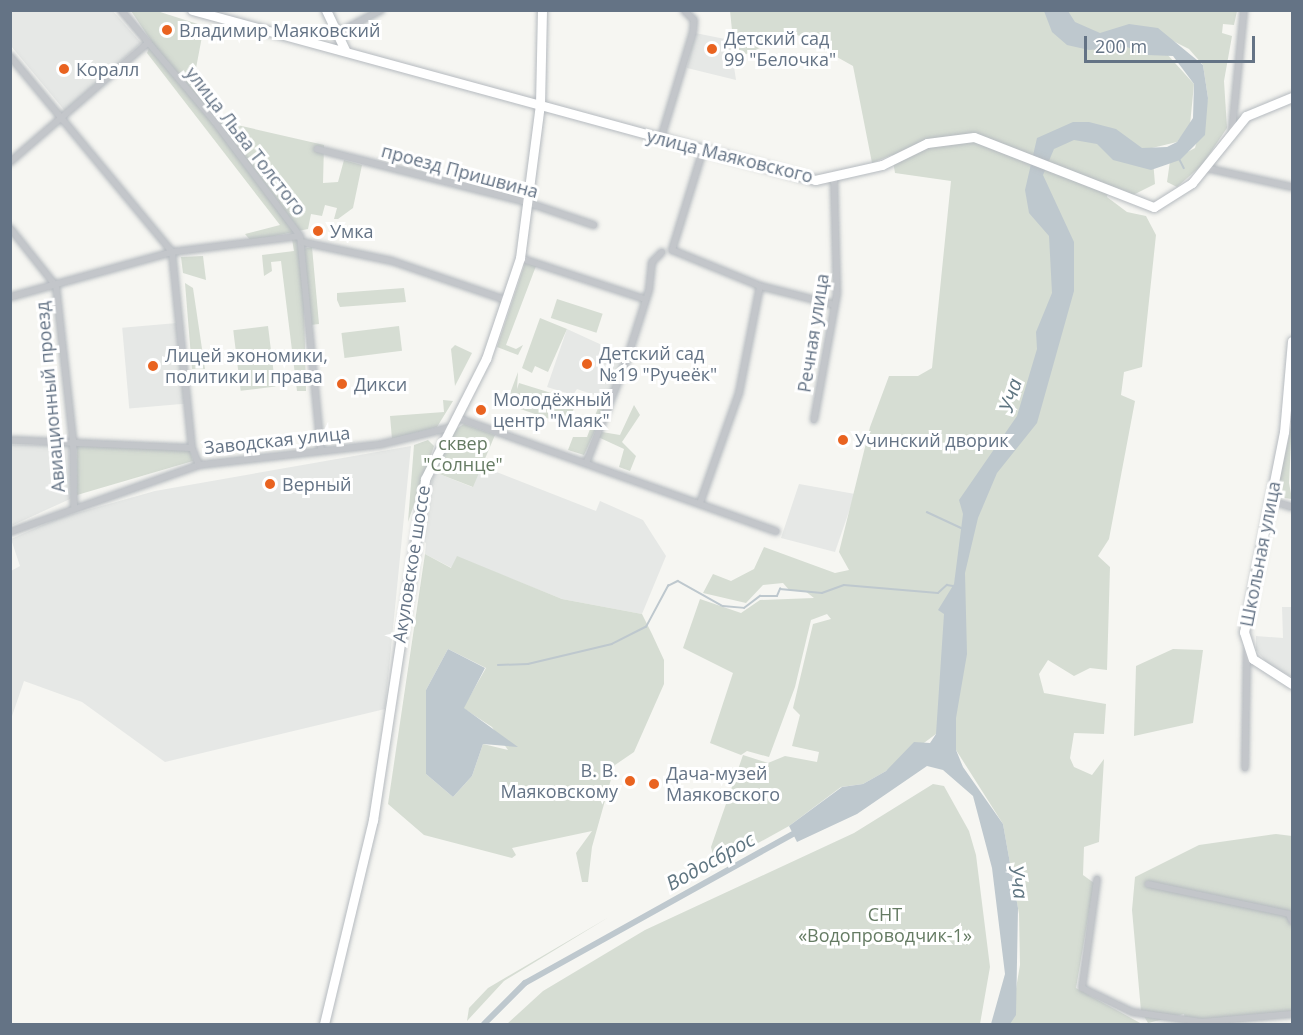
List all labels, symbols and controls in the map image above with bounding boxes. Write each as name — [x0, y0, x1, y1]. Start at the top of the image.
place label: Владимир Маяковский — [179, 19, 380, 41]
marker: Владимир Маяковский — [160, 23, 174, 37]
scale bar — [1087, 24, 1258, 62]
place label: Детский сад 99 "Белочка" — [724, 28, 836, 70]
text: 200 m — [1095, 34, 1147, 58]
marker: Детский сад 99 "Белочка" — [705, 42, 719, 56]
place label: Коралл — [76, 58, 139, 80]
marker: Коралл — [57, 62, 71, 76]
street label: улица Льва Толстого — [181, 62, 311, 220]
street label: улица Маяковского — [645, 125, 815, 187]
street label: проезд Пришвина — [379, 140, 541, 202]
place label: Умка — [330, 220, 374, 242]
marker: Умка — [311, 224, 325, 238]
street label: Речная улица — [793, 272, 833, 394]
street label: Авиационный проезд — [31, 301, 69, 493]
place label: Детский сад №19 "Ручеёк" — [599, 343, 717, 386]
place label: Лицей экономики, политики и права — [165, 345, 328, 388]
marker: Детский сад №19 "Ручеёк" — [580, 357, 594, 371]
marker: Лицей экономики, политики и права — [146, 359, 160, 373]
place label: Дикси — [354, 373, 407, 395]
water label: Уча — [993, 375, 1027, 415]
marker: Дикси — [335, 377, 349, 391]
place label: Молодёжный центр "Маяк" — [493, 389, 611, 432]
marker: Молодёжный центр "Маяк" — [474, 403, 488, 417]
street label: Заводская улица — [203, 422, 351, 458]
place label: Учинский дворик — [855, 429, 1009, 451]
park label: сквер "Солнце" — [423, 433, 503, 476]
marker: Учинский дворик — [836, 433, 850, 447]
place label: Верный — [282, 473, 351, 495]
marker: Верный — [263, 477, 277, 491]
street label: Школьная улица — [1235, 479, 1285, 629]
street label: Акуловское шоссе — [388, 484, 434, 644]
place label: В. В. Маяковскому — [500, 760, 618, 802]
place label: Дача-музей Маяковского — [666, 763, 780, 806]
marker: В. В. Маяковскому — [623, 774, 637, 788]
marker: Дача-музей Маяковского — [647, 777, 661, 791]
water label: Водосброс — [661, 827, 759, 895]
water label: Уча — [1004, 863, 1034, 901]
park label: СНТ «Водопроводчик-1» — [798, 904, 972, 946]

